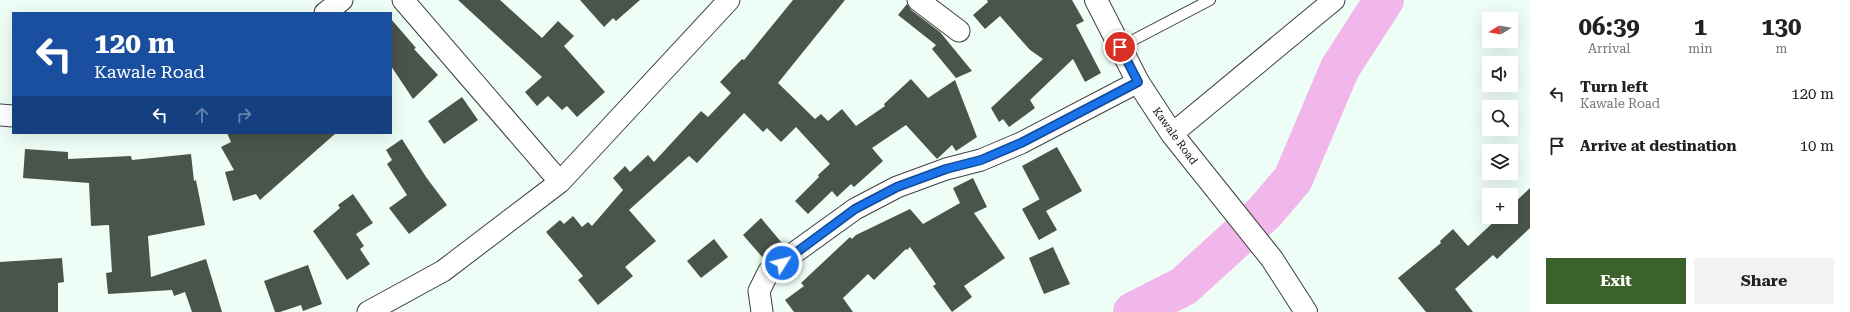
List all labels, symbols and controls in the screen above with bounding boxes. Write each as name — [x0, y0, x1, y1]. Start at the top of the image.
north arrow — [1482, 12, 1518, 48]
map controls — [1482, 12, 1518, 224]
text: 06:39 — [1579, 13, 1640, 41]
text: 1 — [1694, 13, 1707, 41]
text: 130 — [1761, 13, 1802, 41]
text: 120 m — [94, 27, 175, 60]
icon: left — [28, 28, 80, 80]
pin — [1103, 30, 1137, 64]
icon: arrive — [1109, 36, 1131, 58]
text: Arrival — [1588, 41, 1630, 56]
text: min — [1688, 41, 1713, 56]
text: m — [1775, 41, 1787, 56]
button: sound — [1482, 56, 1518, 92]
text: Kawale Road — [94, 61, 205, 82]
text: Turn left — [1580, 78, 1648, 96]
icon: left — [1546, 83, 1568, 105]
text: 120 m — [1791, 85, 1834, 103]
text: Kawale Road — [1580, 96, 1660, 111]
button: search — [1482, 100, 1518, 136]
icon: left — [149, 104, 171, 126]
icon: ahead — [191, 104, 213, 126]
icon: right — [233, 104, 255, 126]
street label: Kawale Road — [1150, 105, 1200, 167]
icon: arrive — [1546, 135, 1568, 157]
text: Arrive at destination — [1580, 137, 1736, 155]
text: 10 m — [1800, 137, 1834, 155]
button: layers — [1482, 144, 1518, 180]
button: + — [1482, 188, 1518, 224]
position arrow — [761, 242, 803, 284]
button: Exit — [1546, 258, 1686, 304]
button: Share — [1694, 258, 1834, 304]

